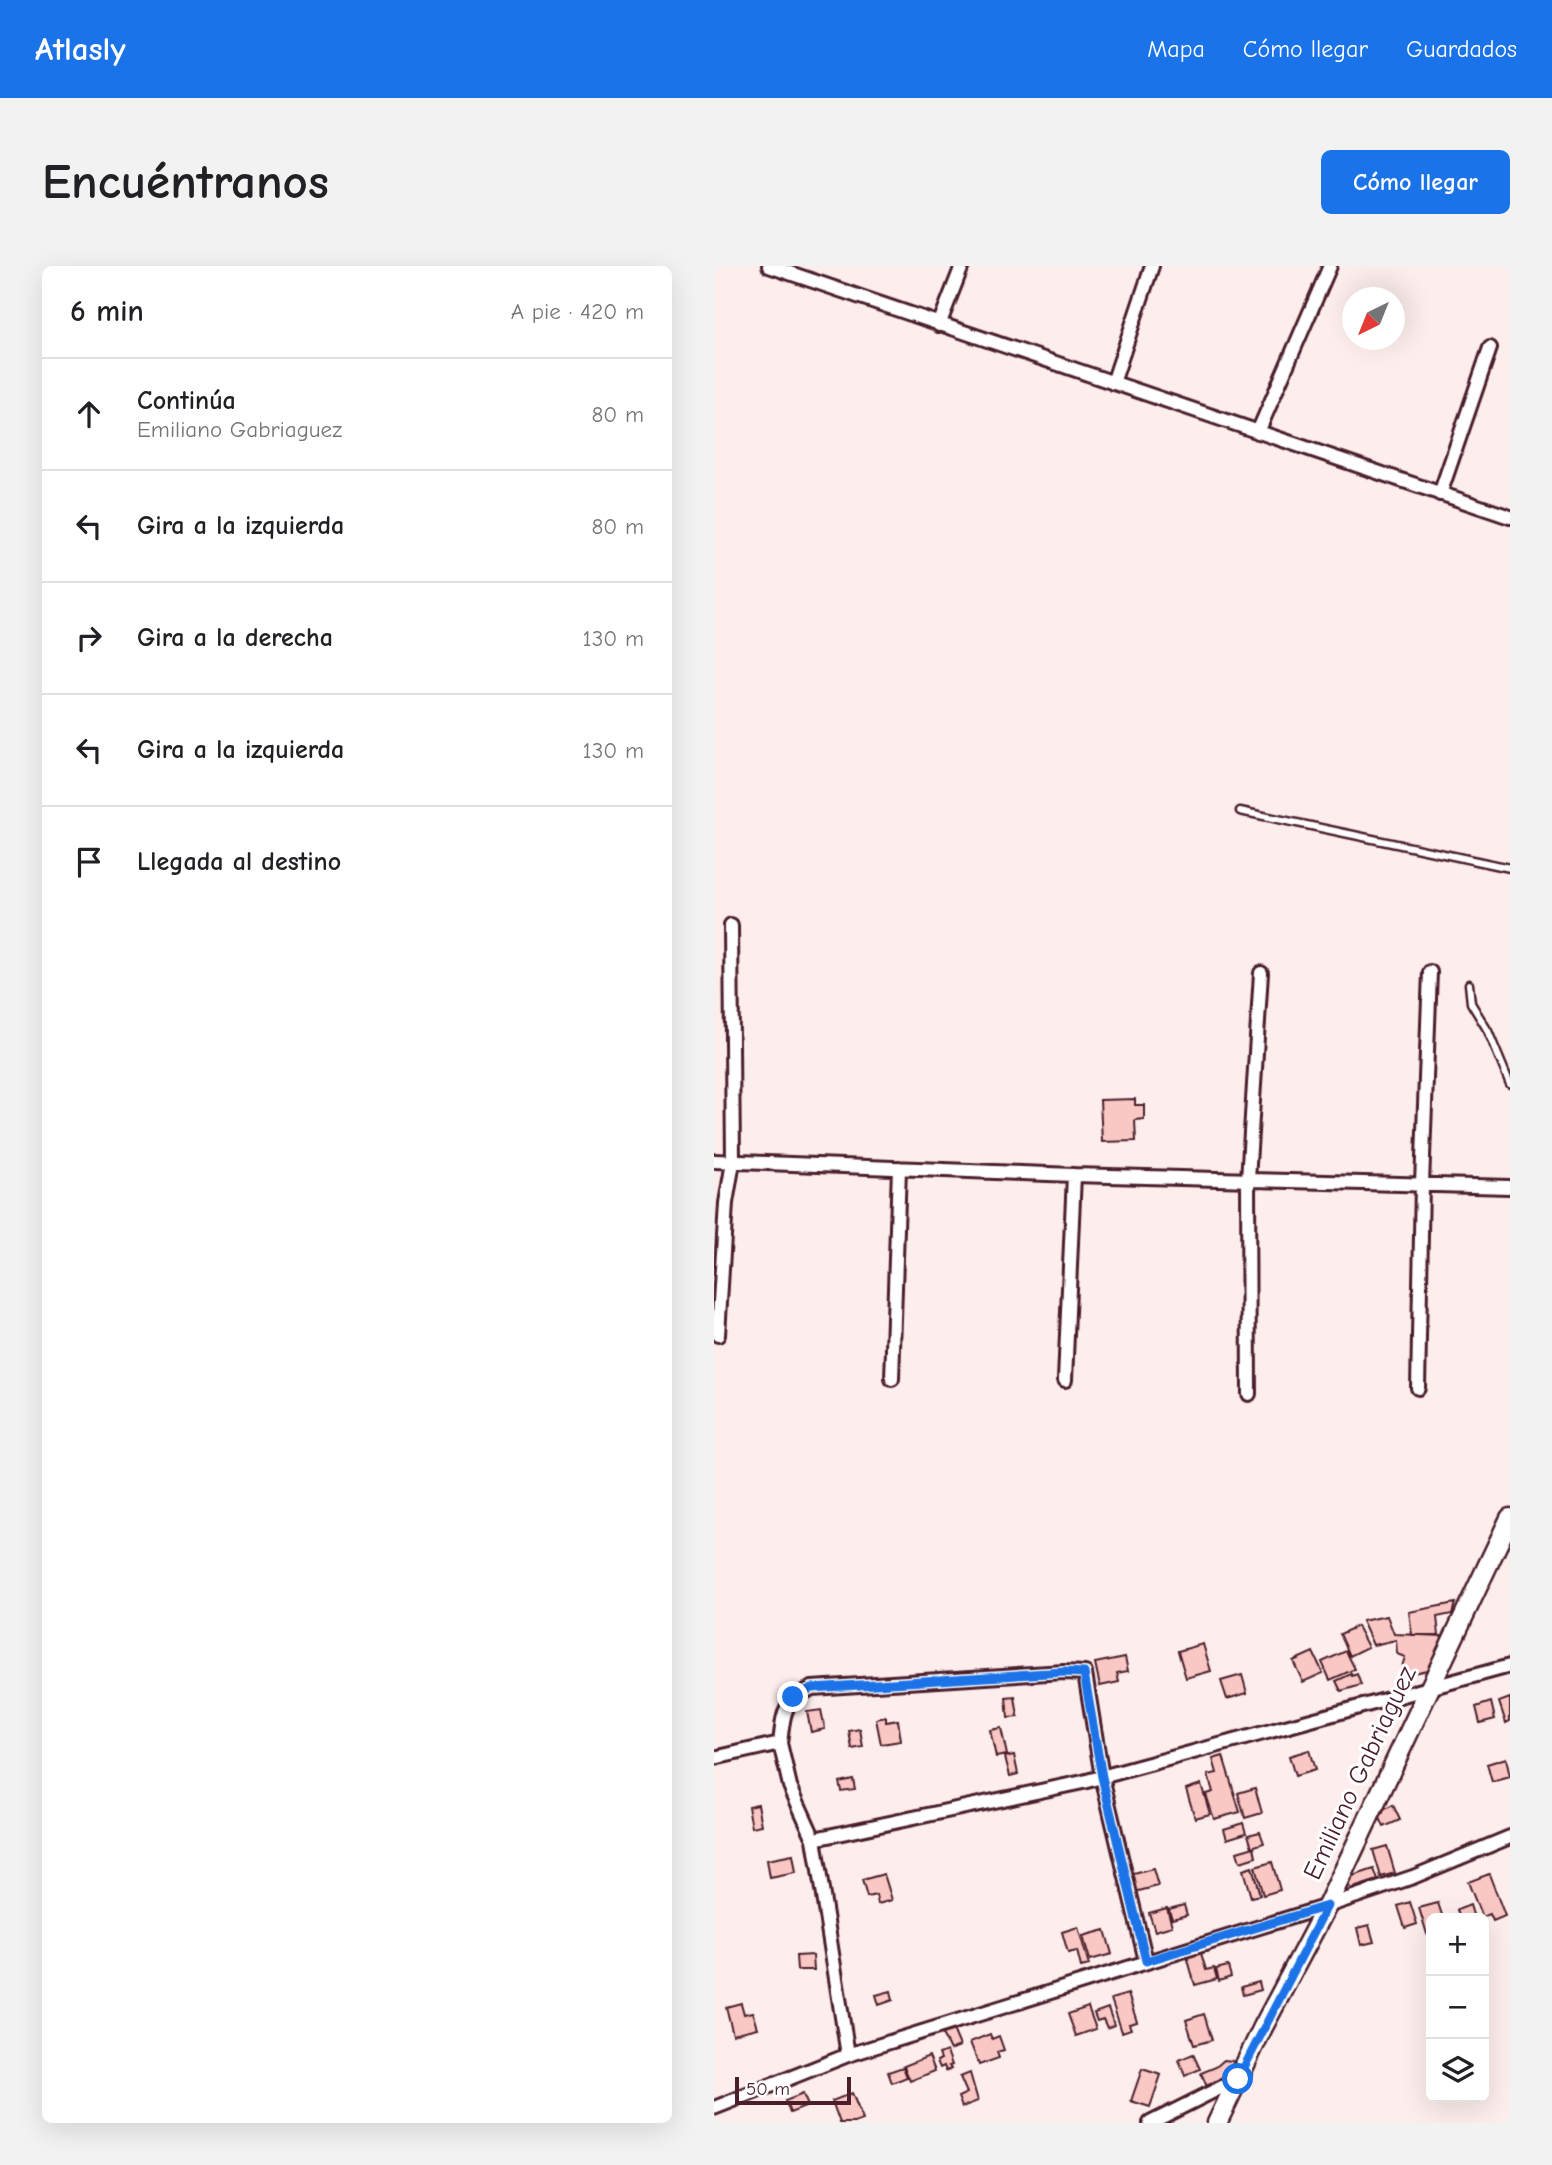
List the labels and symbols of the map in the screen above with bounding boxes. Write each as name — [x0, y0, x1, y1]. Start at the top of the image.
north arrow — [1342, 287, 1405, 350]
street label: Emiliano Gabriaguez — [1297, 1662, 1423, 1884]
route end — [777, 1681, 808, 1712]
route start — [1222, 2063, 1253, 2094]
scale bar — [735, 2074, 850, 2106]

